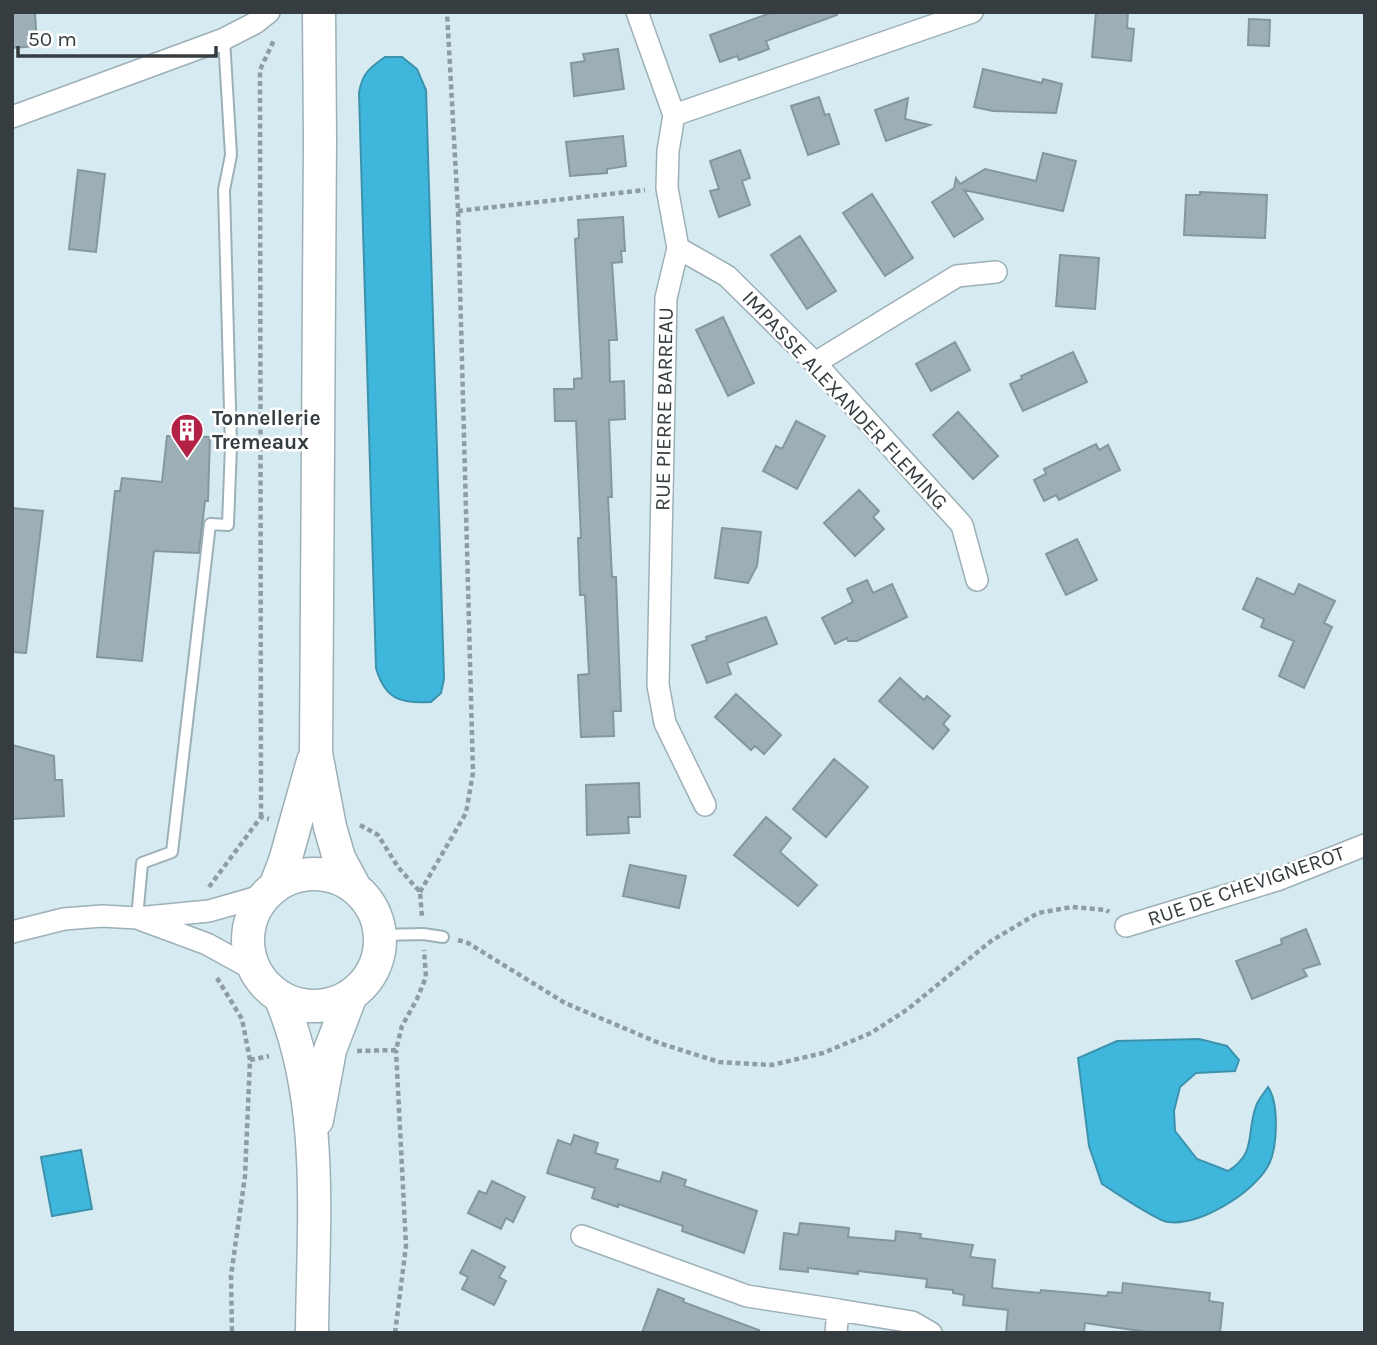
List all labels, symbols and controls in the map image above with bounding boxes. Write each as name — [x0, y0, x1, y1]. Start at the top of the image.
scale bar — [18, 14, 215, 58]
text: 50 m — [28, 27, 77, 51]
street label: IMPASSE ALEXANDER FLEMING — [737, 286, 953, 514]
street label: RUE PIERRE BARREAU — [650, 307, 678, 511]
place label: Tonnellerie Tremeaux — [212, 406, 321, 454]
building icon: Tonnellerie Tremeaux — [168, 411, 206, 460]
street label: RUE DE CHEVIGNEROT — [1144, 841, 1348, 931]

